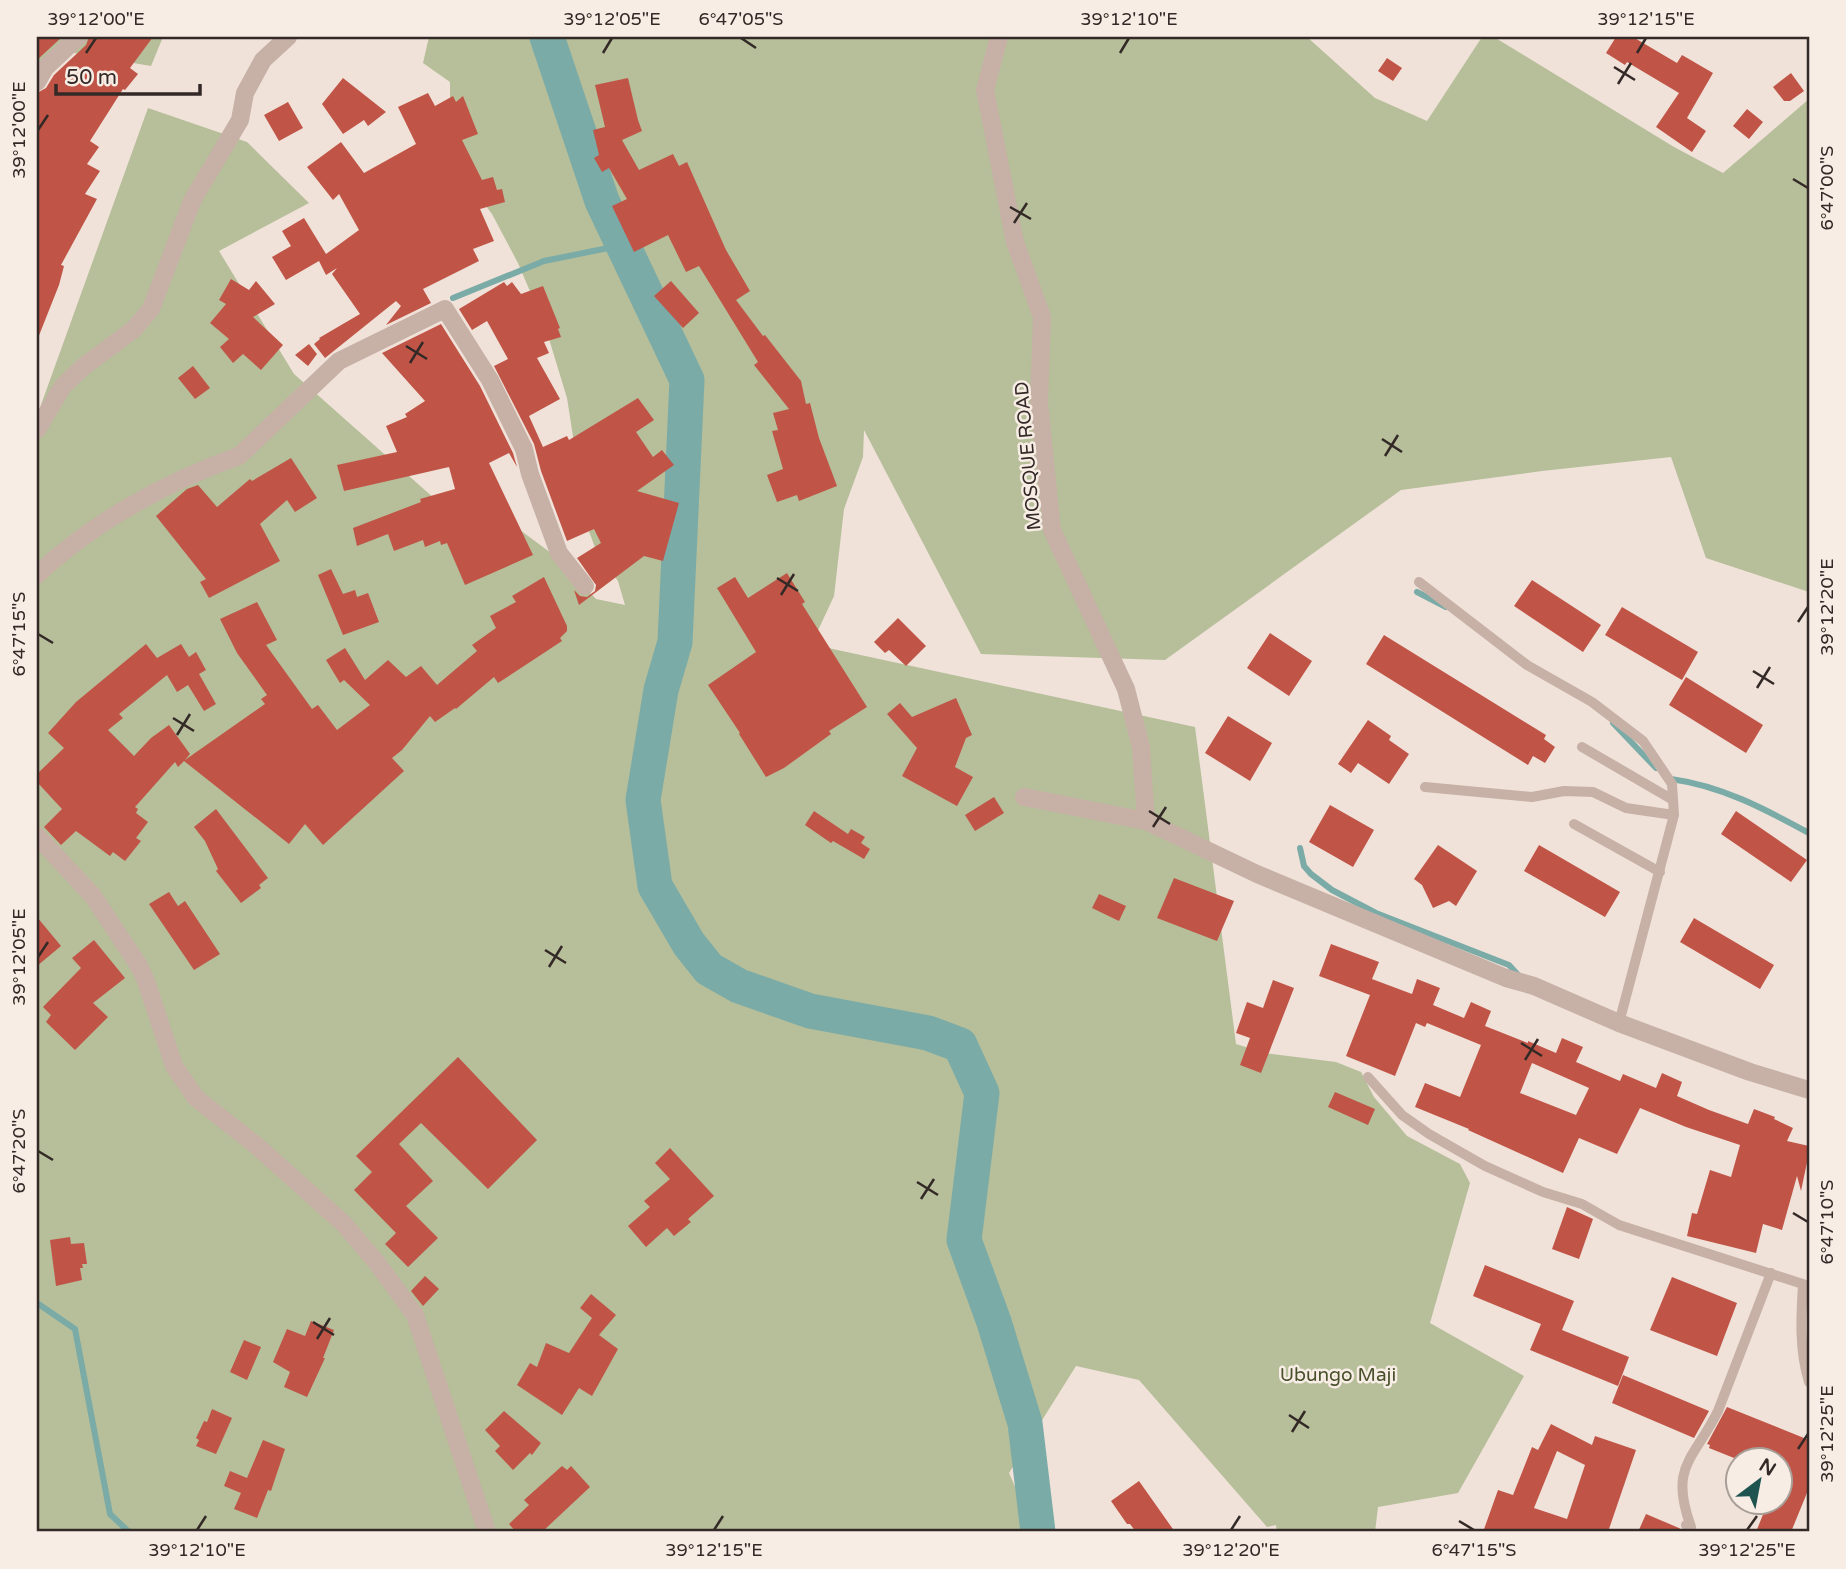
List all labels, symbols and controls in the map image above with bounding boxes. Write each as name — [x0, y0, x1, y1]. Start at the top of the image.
text: 39°12'00"E — [47, 8, 145, 30]
text: 39°12'05"E — [563, 8, 661, 30]
text: 6°47'05"S — [699, 8, 783, 30]
text: 39°12'10"E — [1080, 8, 1178, 30]
text: 39°12'15"E — [1597, 8, 1695, 30]
scale bar — [56, 52, 200, 96]
text: 50 m — [66, 65, 117, 90]
text: 39°12'00"E — [8, 81, 30, 179]
text: 6°47'00"S — [1816, 146, 1838, 230]
street label: MOSQUE ROAD — [1011, 380, 1045, 531]
text: 39°12'20"E — [1816, 558, 1838, 656]
text: 6°47'15"S — [8, 592, 30, 676]
text: 39°12'05"E — [8, 908, 30, 1006]
text: 6°47'20"S — [8, 1109, 30, 1193]
text: 6°47'10"S — [1816, 1180, 1838, 1264]
park label: Ubungo Maji — [1280, 1364, 1396, 1386]
text: 39°12'25"E — [1816, 1385, 1838, 1483]
north arrow — [1724, 1446, 1794, 1516]
text: N — [1755, 1454, 1780, 1481]
text: 39°12'10"E — [148, 1539, 246, 1561]
text: 39°12'15"E — [665, 1539, 763, 1561]
text: 39°12'20"E — [1182, 1539, 1280, 1561]
text: 6°47'15"S — [1432, 1539, 1516, 1561]
text: 39°12'25"E — [1698, 1539, 1796, 1561]

